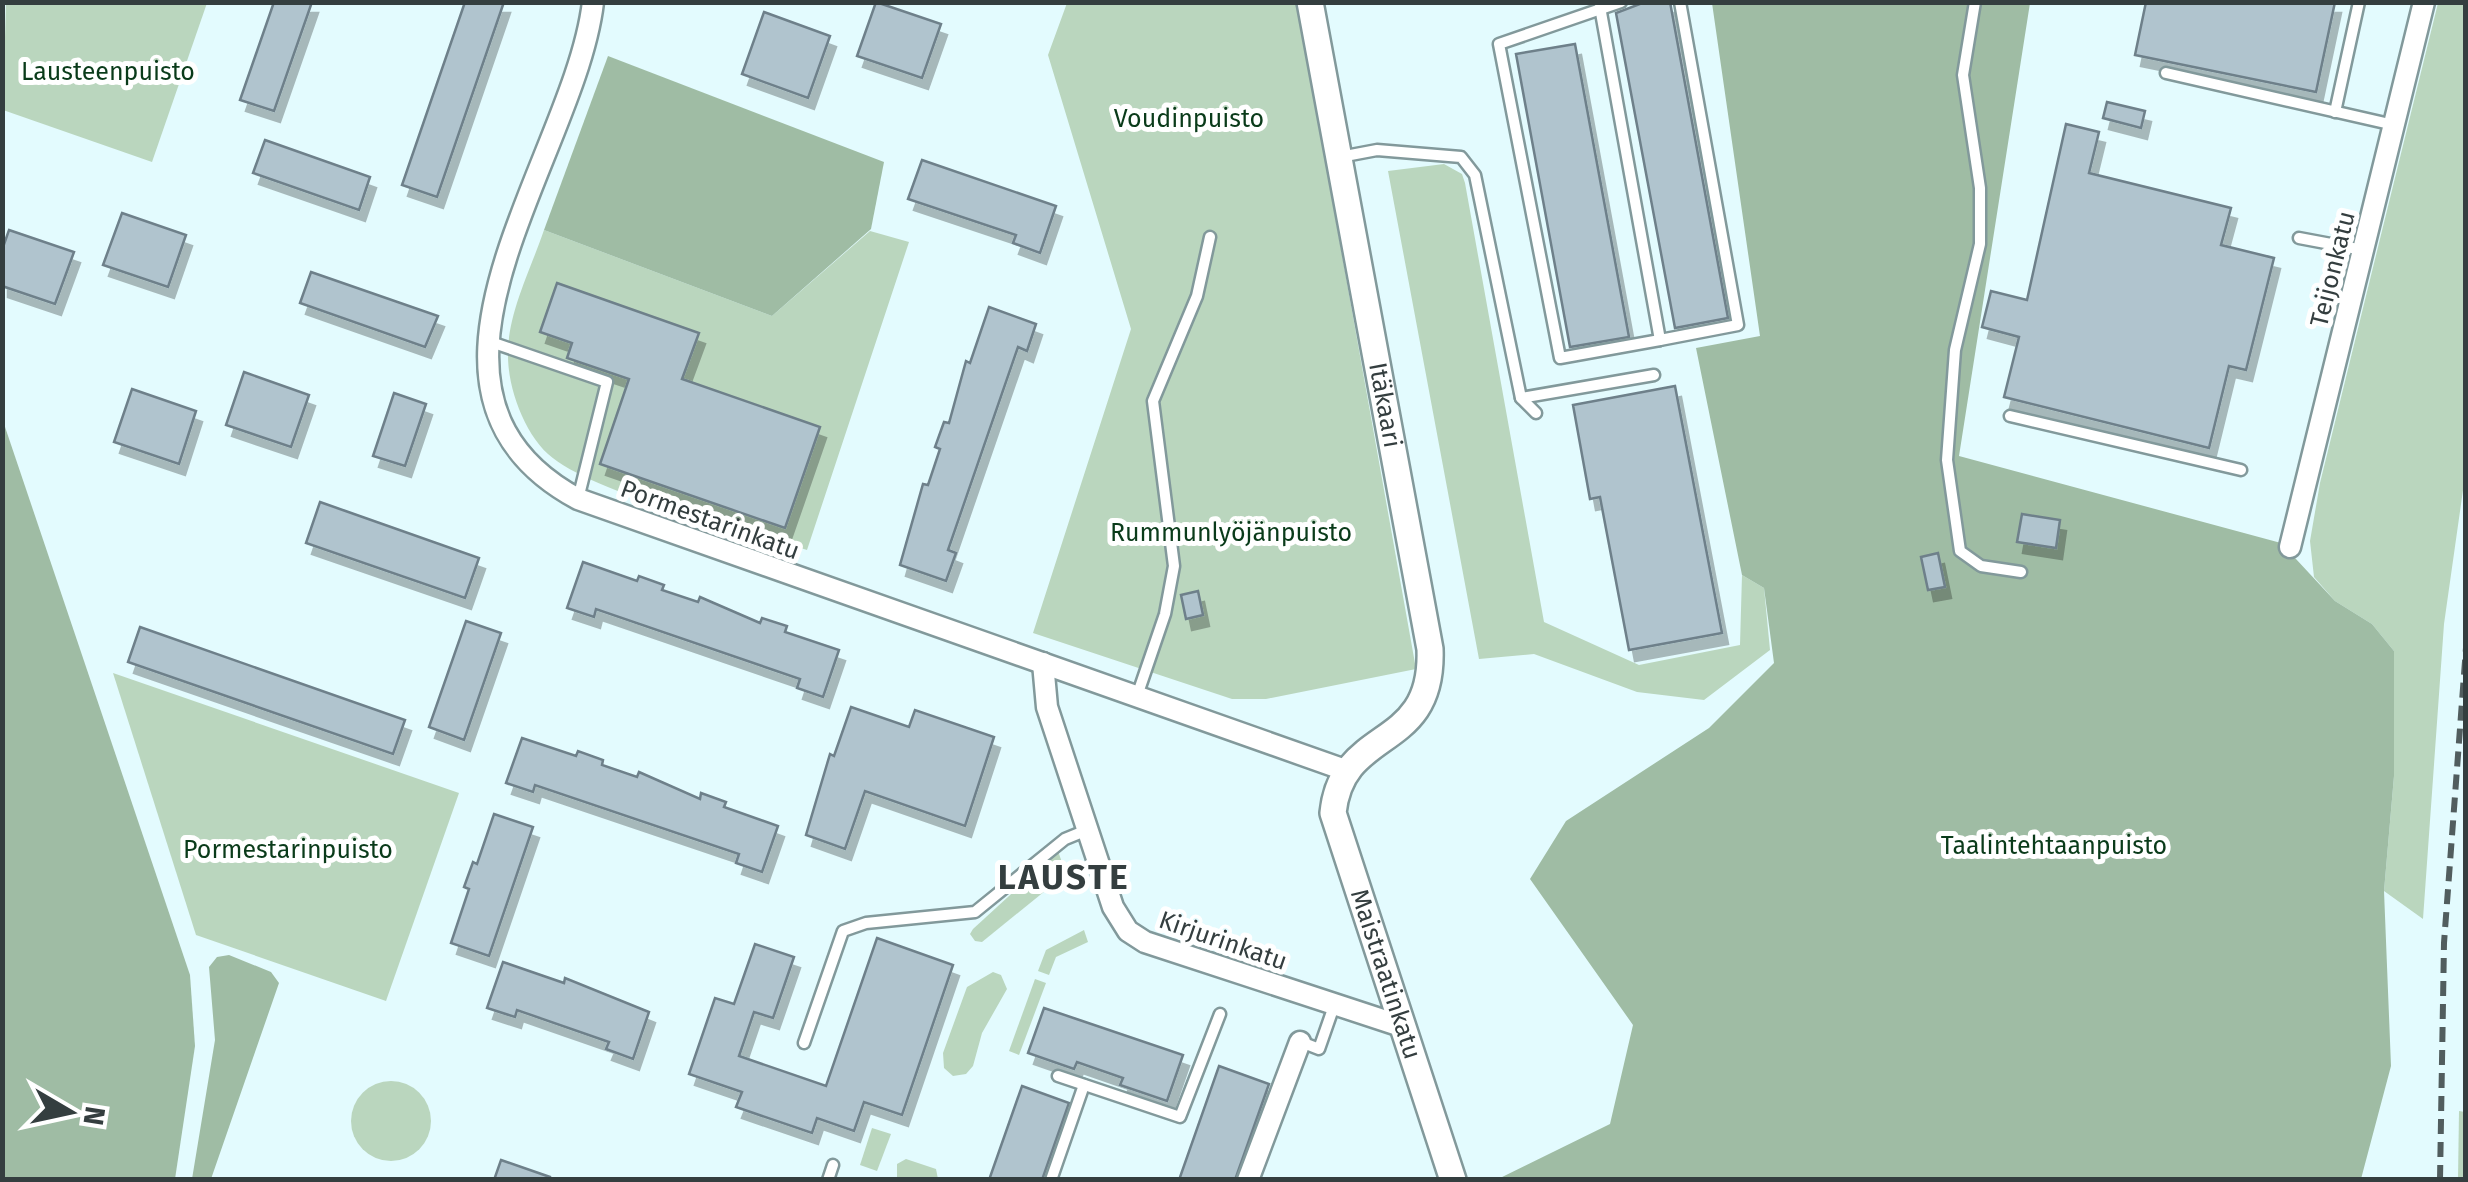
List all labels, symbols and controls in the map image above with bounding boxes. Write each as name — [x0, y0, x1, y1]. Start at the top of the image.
park label: Lausteenpuisto — [21, 57, 195, 87]
park label: Voudinpuisto — [1114, 104, 1264, 134]
street label: Teijonkatu — [2304, 208, 2362, 330]
street label: Itäkaari — [1362, 360, 1407, 450]
street label: Pormestarinkatu — [616, 474, 804, 566]
park label: Rummunlyöjänpuisto — [1110, 518, 1352, 548]
park label: Taalintehtaanpuisto — [1941, 831, 2167, 861]
park label: Pormestarinpuisto — [183, 835, 393, 865]
district label: LAUSTE — [998, 856, 1130, 898]
street label: Maistraatinkatu — [1344, 885, 1427, 1063]
street label: Kirjurinkatu — [1155, 905, 1291, 977]
north arrow — [20, 1062, 120, 1162]
text: N — [76, 1104, 112, 1128]

